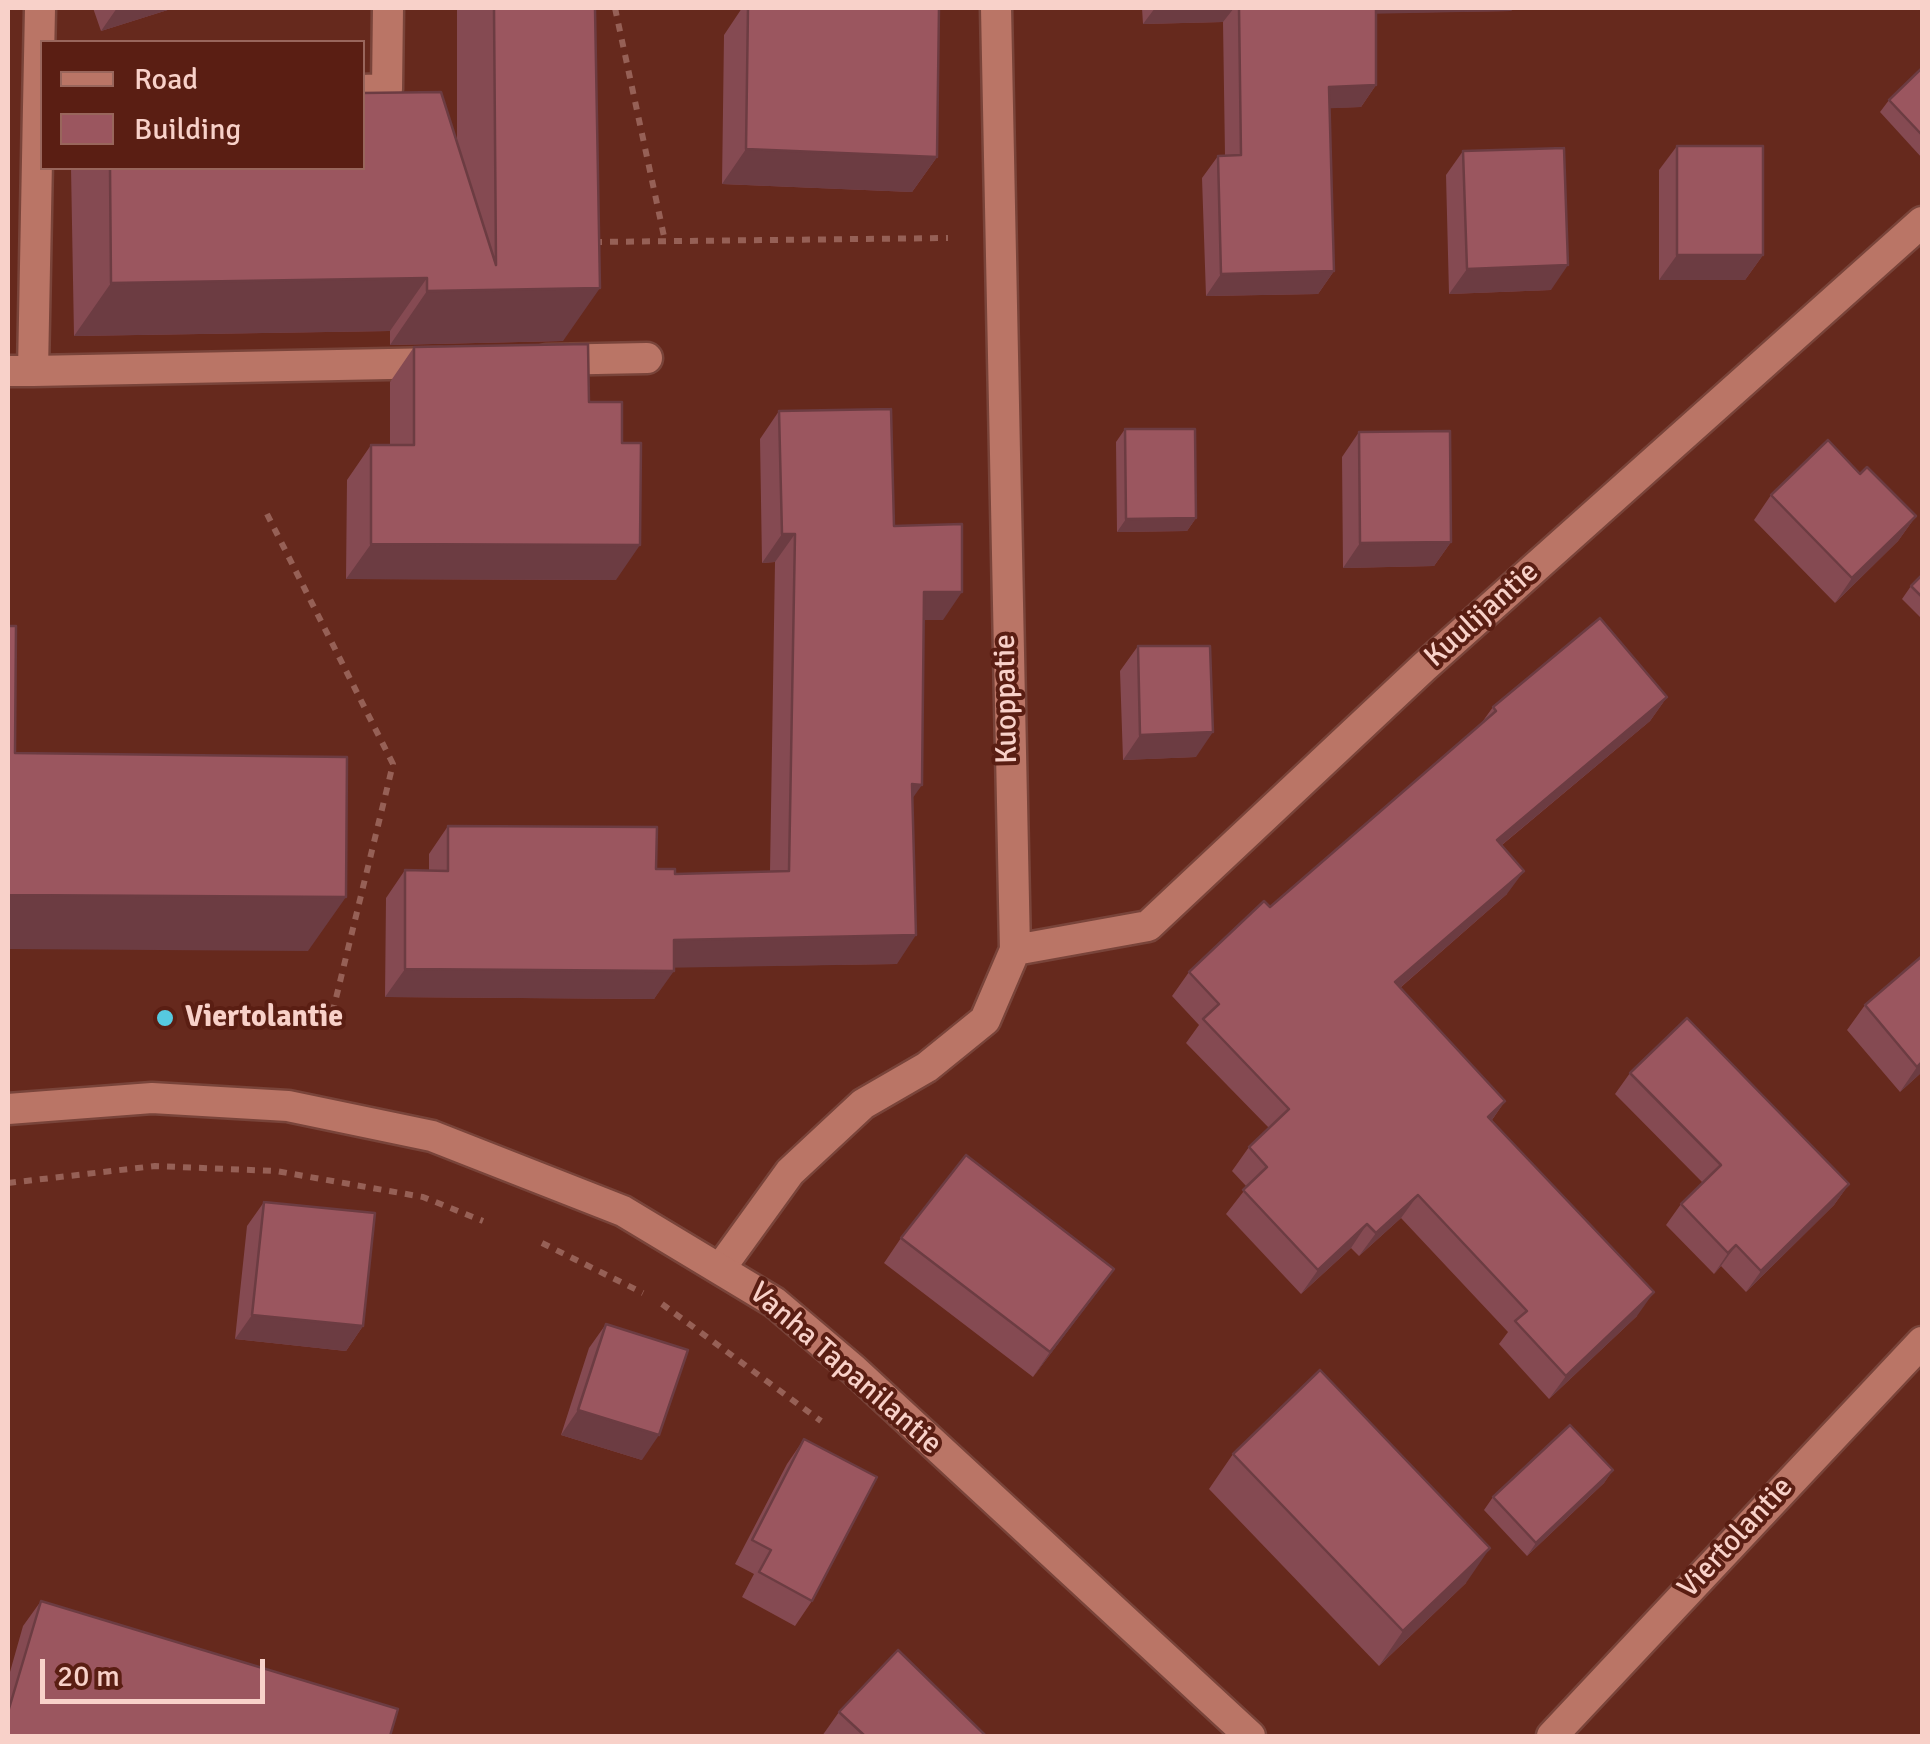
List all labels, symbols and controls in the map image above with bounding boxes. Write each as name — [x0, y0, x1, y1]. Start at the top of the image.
legend — [40, 40, 365, 170]
text: Road — [134, 61, 198, 98]
text: Building — [134, 111, 241, 148]
street label: Kuulijantie — [1418, 555, 1546, 675]
street label: Kuoppatie — [988, 634, 1026, 764]
place label: Viertolantie — [185, 1000, 343, 1036]
marker: Viertolantie — [154, 1007, 176, 1029]
street label: Vanha Tapanilantie — [741, 1276, 949, 1462]
street label: Viertolantie — [1671, 1470, 1801, 1606]
scale bar — [45, 1639, 270, 1701]
text: 20 m — [57, 1658, 120, 1695]

